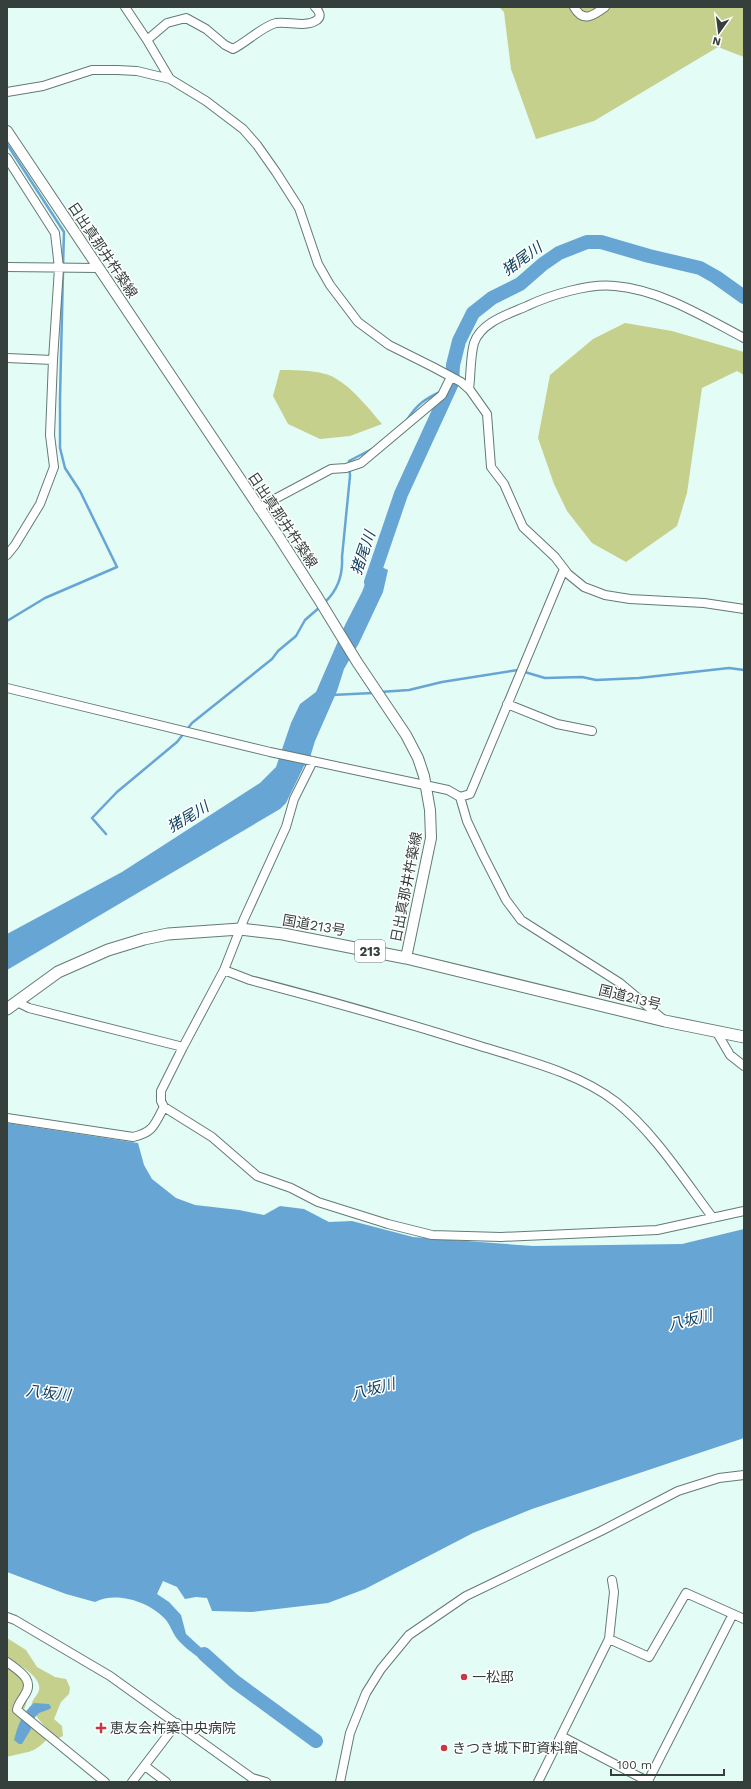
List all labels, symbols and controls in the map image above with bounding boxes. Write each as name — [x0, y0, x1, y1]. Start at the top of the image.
north arrow — [699, 12, 739, 52]
text: N — [711, 34, 722, 49]
street label: 日出真那井杵築線 — [65, 199, 141, 301]
water label: 猪尾川 — [499, 237, 547, 280]
street label: 日出真那井杵築線 — [245, 469, 321, 571]
water label: 猪尾川 — [347, 527, 379, 577]
water label: 猪尾川 — [164, 797, 214, 836]
street label: 日出真那井杵築線 — [387, 831, 425, 943]
street label: 国道213号 — [281, 912, 347, 938]
road number: 213 — [355, 940, 385, 962]
street label: 国道213号 — [597, 982, 663, 1012]
water label: 八坂川 — [666, 1305, 716, 1334]
water label: 八坂川 — [349, 1374, 399, 1404]
water label: 八坂川 — [25, 1382, 73, 1405]
place label: 一松邸 — [472, 1669, 514, 1685]
marker: 一松邸 — [459, 1672, 469, 1682]
place label: 恵友会杵築中央病院 — [110, 1720, 236, 1736]
marker: 恵友会杵築中央病院 — [95, 1722, 107, 1734]
place label: きつき城下町資料館 — [452, 1740, 578, 1756]
marker: きつき城下町資料館 — [439, 1743, 449, 1753]
scale bar — [611, 1751, 724, 1777]
text: 100 m — [617, 1758, 652, 1772]

